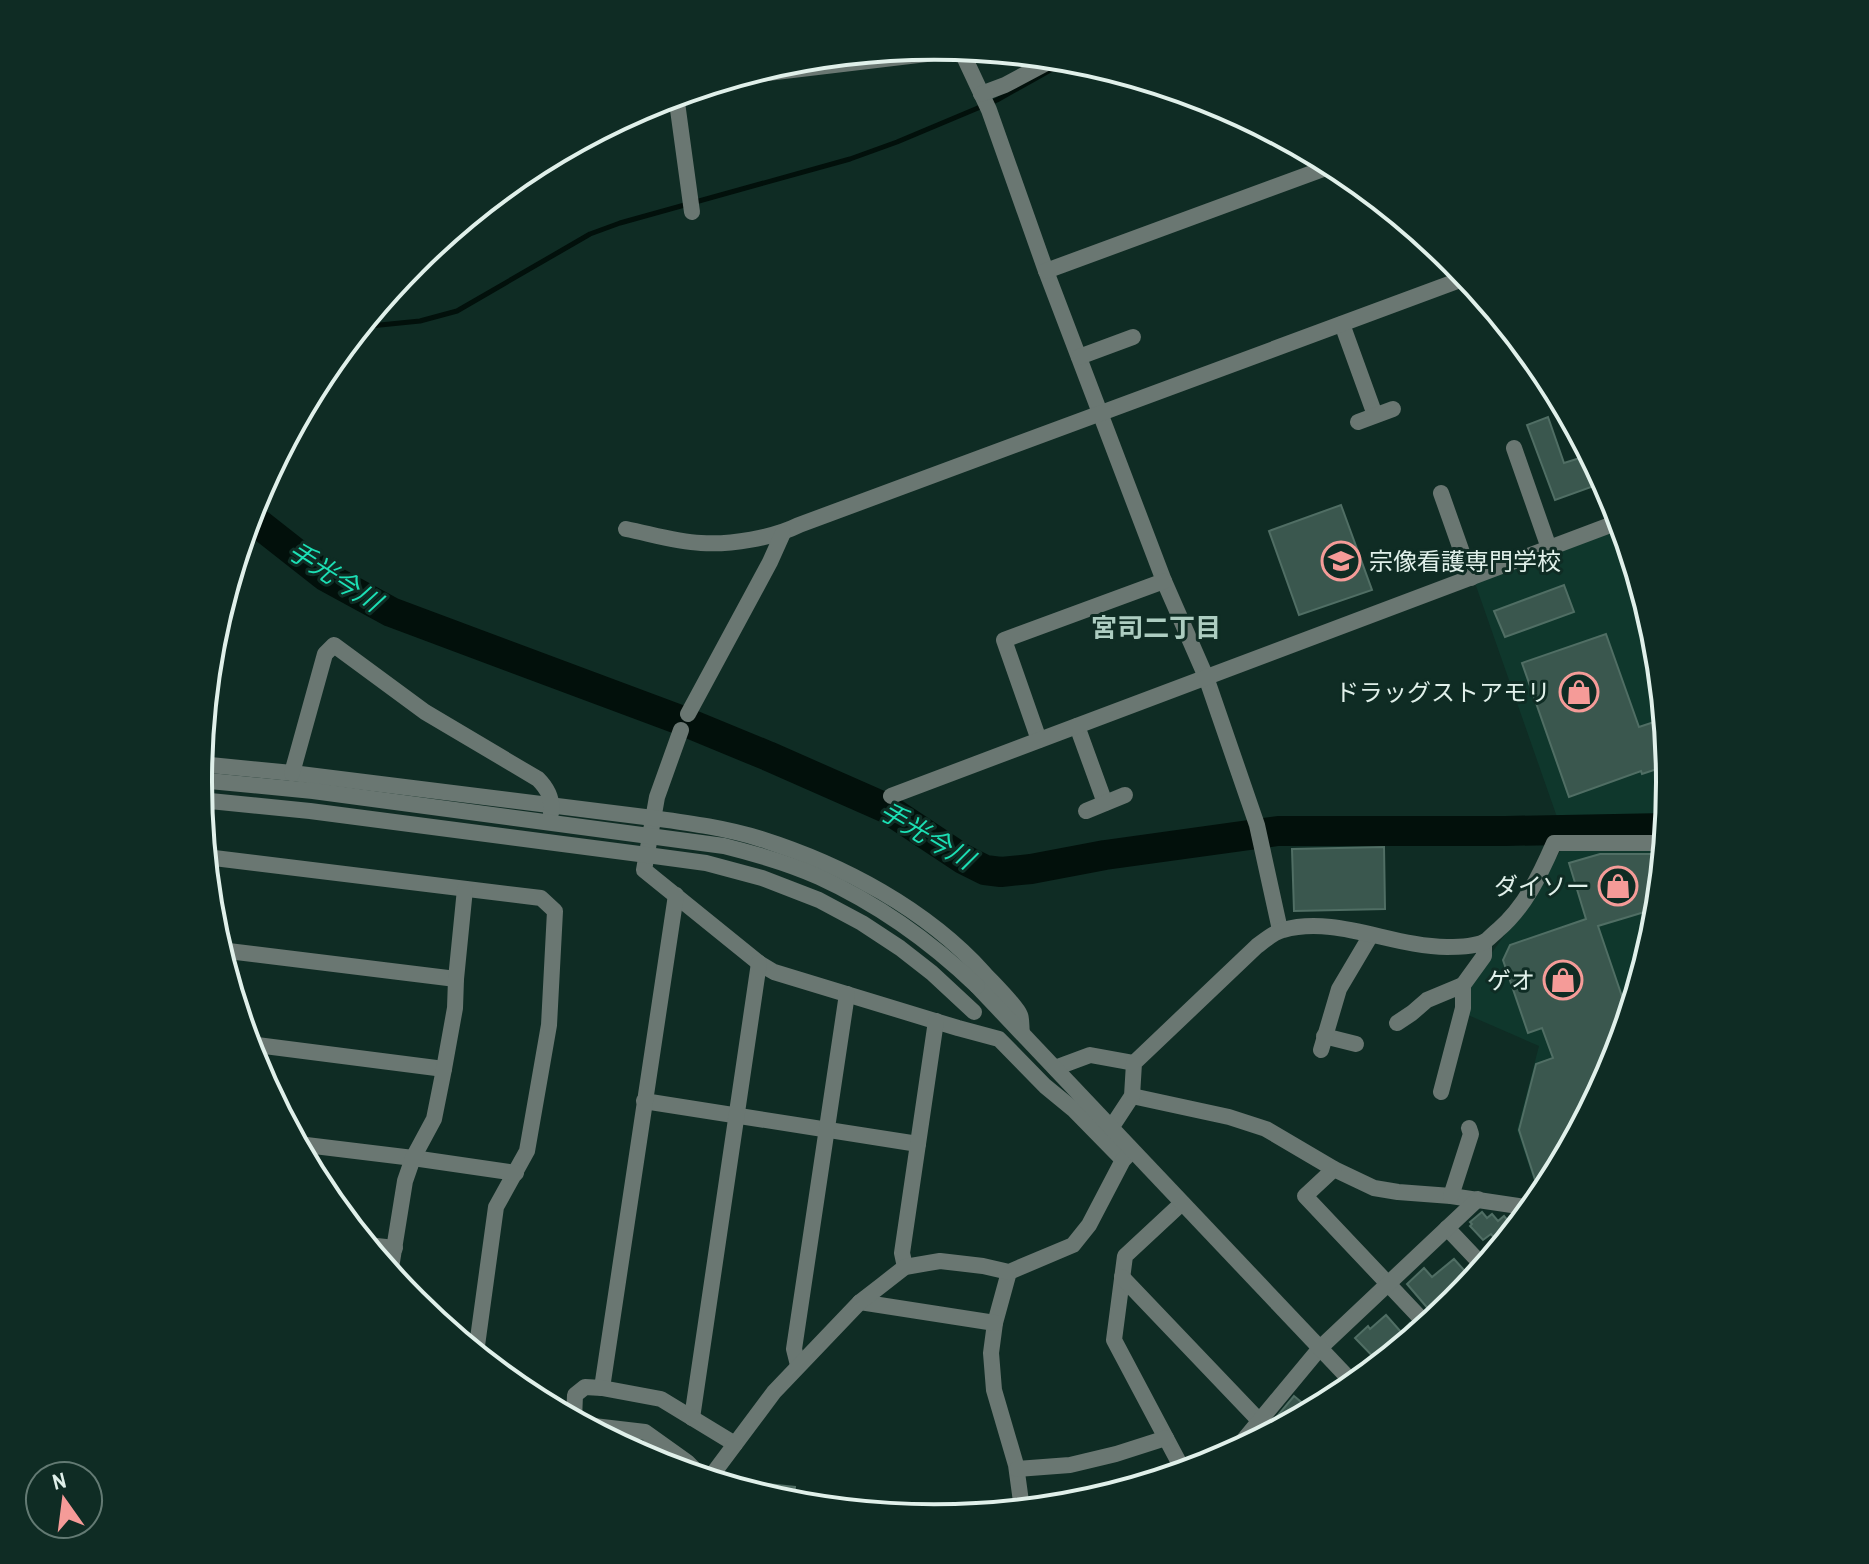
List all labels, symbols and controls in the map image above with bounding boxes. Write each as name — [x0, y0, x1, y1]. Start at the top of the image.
water label: 手光今川 — [282, 533, 391, 621]
school or university icon: 宗像看護専門学校 — [1320, 540, 1362, 582]
place label: 宗像看護専門学校 — [1369, 545, 1561, 577]
district label: 宮司二丁目 — [1091, 610, 1221, 645]
shop icon: ドラッグストアモリ — [1558, 671, 1600, 713]
place label: ドラッグストアモリ — [1335, 676, 1551, 708]
water label: 手光今川 — [873, 793, 983, 878]
shop icon: ダイソー — [1597, 865, 1639, 907]
place label: ダイソー — [1494, 870, 1590, 902]
shop icon: ゲオ — [1542, 959, 1584, 1001]
place label: ゲオ — [1487, 964, 1535, 996]
north arrow — [24, 1460, 104, 1540]
text: N — [49, 1464, 69, 1497]

